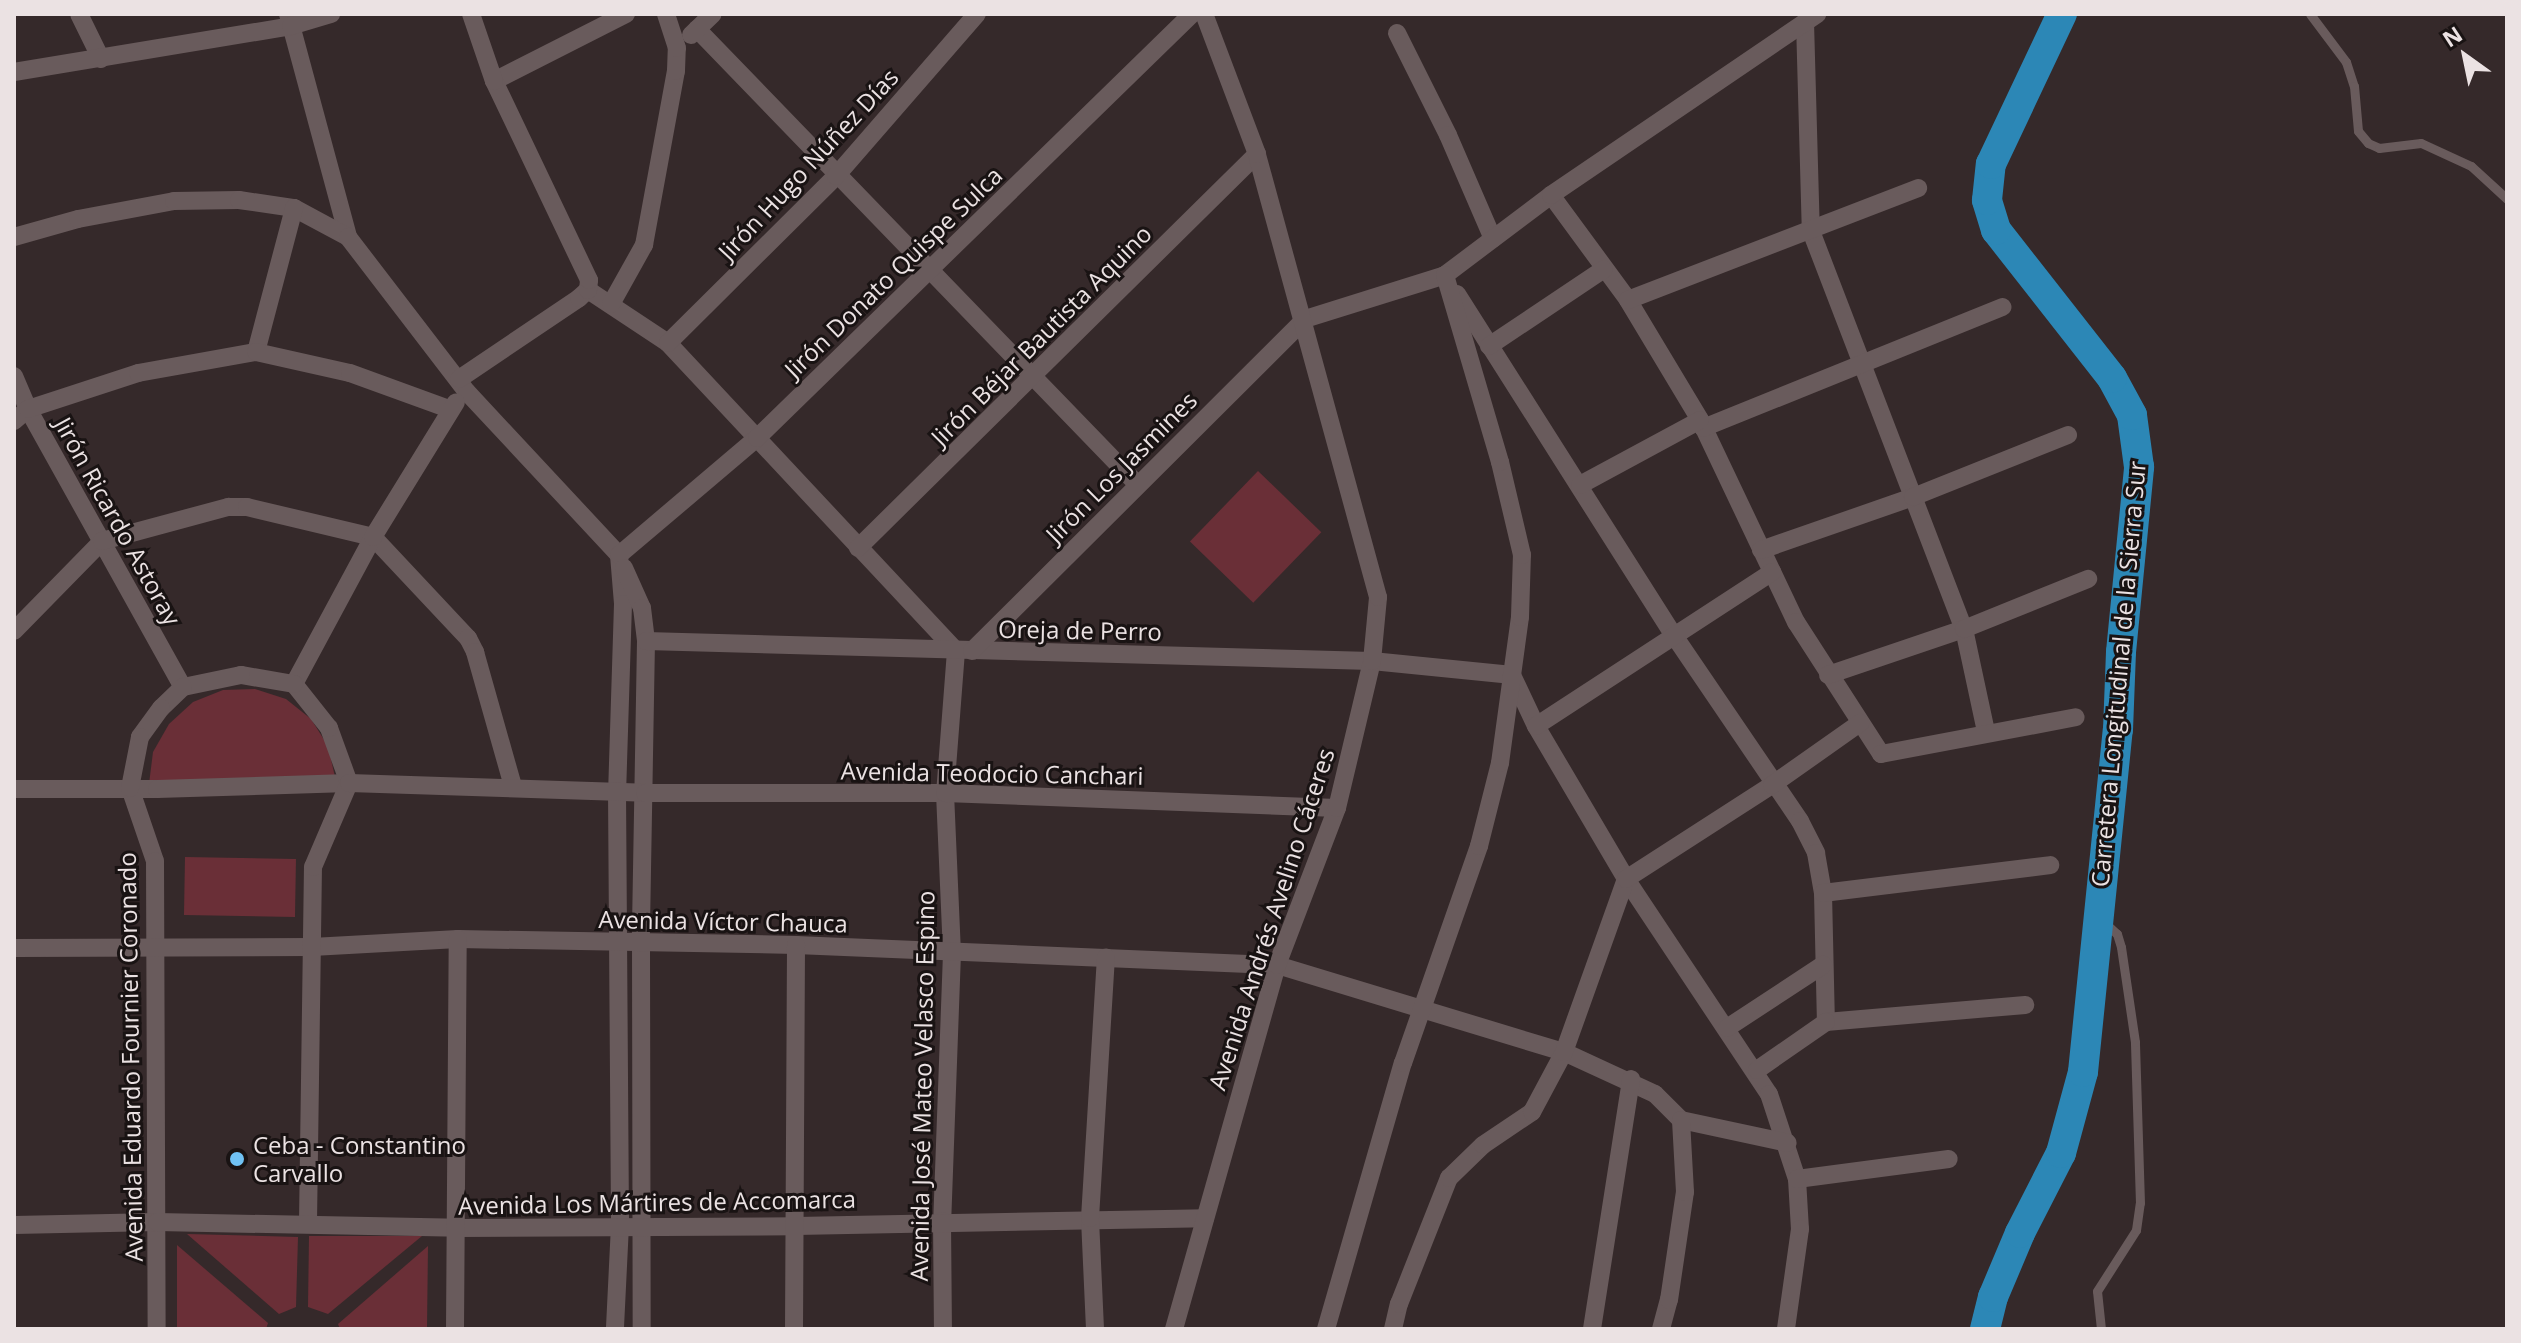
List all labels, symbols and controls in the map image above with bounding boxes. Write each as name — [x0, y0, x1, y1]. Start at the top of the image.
north arrow — [2425, 16, 2505, 96]
text: N — [2436, 18, 2468, 53]
street label: Jirón Hugo Núñez Días — [712, 63, 904, 265]
street label: Jirón Donato Quispe Sulca — [778, 161, 1008, 383]
street label: Jirón Béjar Bautista Aquino — [925, 219, 1157, 451]
street label: Jirón Los Jasmines — [1040, 386, 1202, 548]
street label: Jirón Ricardo Astoray — [49, 412, 187, 630]
street label: Carretera Longitudinal de la Sierra Sur — [2085, 460, 2151, 888]
street label: Oreja de Perro — [998, 614, 1162, 646]
street label: Avenida Andrés Avelino Cáceres — [1202, 745, 1340, 1093]
street label: Avenida Teodocio Canchari — [840, 756, 1144, 790]
street label: Avenida Eduardo Fournier Coronado — [112, 852, 148, 1262]
street label: Avenida José Mateo Velasco Espino — [904, 890, 940, 1282]
street label: Avenida Víctor Chauca — [598, 904, 848, 938]
place label: Ceba - Constantino Carvallo — [253, 1131, 466, 1187]
marker: Ceba - Constantino Carvallo — [228, 1150, 246, 1168]
street label: Avenida Los Mártires de Accomarca — [458, 1184, 856, 1220]

